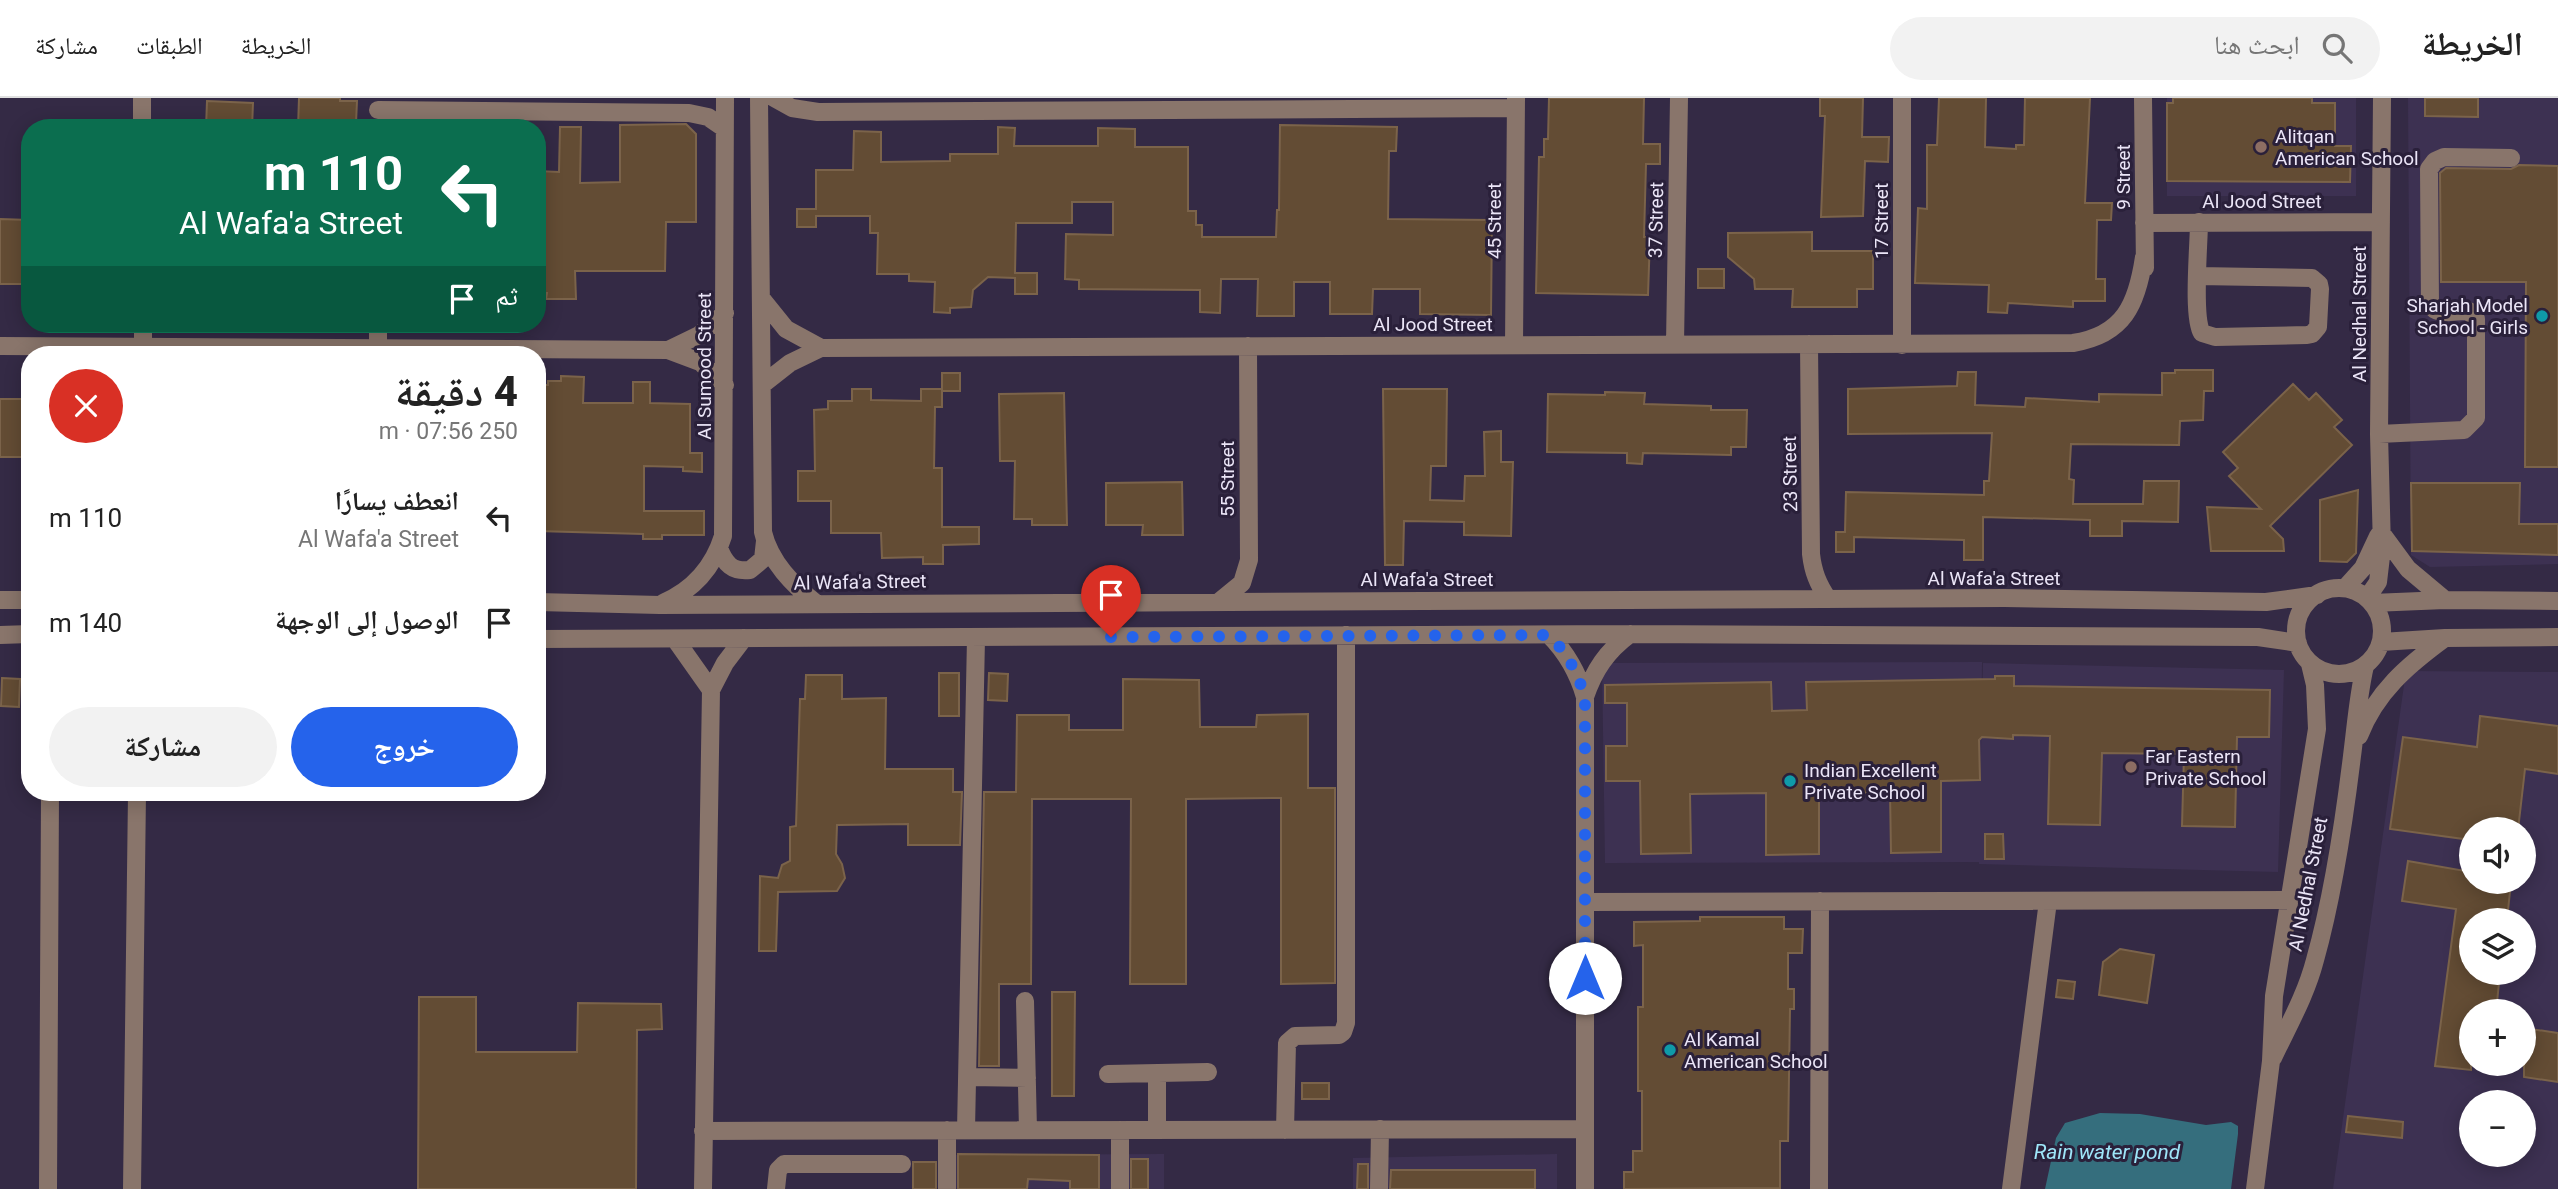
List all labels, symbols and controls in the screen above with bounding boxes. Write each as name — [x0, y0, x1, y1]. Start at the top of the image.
search box — [1890, 17, 2380, 80]
text: الخريطة — [2422, 24, 2523, 63]
icon: search — [2318, 29, 2356, 67]
text: ابحث هنا — [2214, 30, 2300, 60]
text: مشاركة — [35, 32, 98, 60]
text: الطبقات — [136, 32, 203, 60]
text: الخريطة — [241, 32, 311, 60]
place label: Alitqan American School — [2275, 125, 2419, 170]
marker: Alitqan American School — [2253, 139, 2269, 155]
street label: 9 Street — [2112, 144, 2135, 210]
text: 110 m — [264, 145, 403, 202]
icon: left — [427, 147, 518, 238]
street label: 37 Street — [1644, 182, 1668, 258]
street label: 45 Street — [1483, 183, 1506, 259]
street label: 17 Street — [1870, 183, 1893, 259]
street label: Al Jood Street — [2202, 190, 2322, 213]
text: Al Wafa'a Street — [179, 204, 403, 242]
street label: Al Nedhal Street — [2348, 246, 2371, 382]
icon: arrive — [443, 280, 481, 318]
text: ثم — [495, 281, 518, 311]
street label: Al Sumood Street — [693, 292, 716, 440]
place label: Sharjah Model School - Girls — [2407, 294, 2528, 339]
marker: Sharjah Model School - Girls — [2534, 308, 2550, 324]
street label: Al Jood Street — [1373, 313, 1493, 336]
text: 4 دقيقة — [395, 367, 518, 416]
button: close — [49, 369, 123, 443]
text: 250 m · 07:56 — [379, 418, 518, 445]
street label: 23 Street — [1778, 436, 1802, 512]
street label: 55 Street — [1216, 441, 1239, 517]
text: انعطف يسارًا — [335, 486, 459, 516]
icon: left — [480, 499, 518, 537]
text: 110 m — [49, 503, 122, 533]
text: Al Wafa'a Street — [298, 526, 459, 553]
pin — [1081, 565, 1141, 637]
street label: Al Wafa'a Street — [1928, 567, 2060, 590]
street label: Al Wafa'a Street — [1361, 568, 1493, 591]
street label: Al Wafa'a Street — [793, 569, 927, 595]
icon: arrive — [1092, 576, 1130, 614]
icon: arrive — [480, 604, 518, 642]
text: الوصول إلى الوجهة — [275, 605, 459, 635]
text: 140 m — [49, 608, 122, 638]
button: مشاركة — [49, 707, 277, 787]
button: خروج — [291, 707, 518, 787]
place label: Far Eastern Private School — [2145, 745, 2266, 790]
place label: Indian Excellent Private School — [1804, 759, 1937, 804]
marker: Far Eastern Private School — [2123, 759, 2139, 775]
marker: Indian Excellent Private School — [1782, 773, 1798, 789]
street label: Al Nedhal Street — [2284, 815, 2332, 953]
map controls — [2459, 817, 2536, 1167]
button: sound — [2459, 817, 2536, 894]
button: layers — [2459, 908, 2536, 985]
position arrow — [1548, 941, 1622, 1015]
button: + — [2459, 999, 2536, 1076]
place label: Al Kamal American School — [1684, 1028, 1828, 1073]
marker: Al Kamal American School — [1662, 1042, 1678, 1058]
button: − — [2459, 1090, 2536, 1167]
water label: Rain water pond — [2034, 1140, 2181, 1164]

